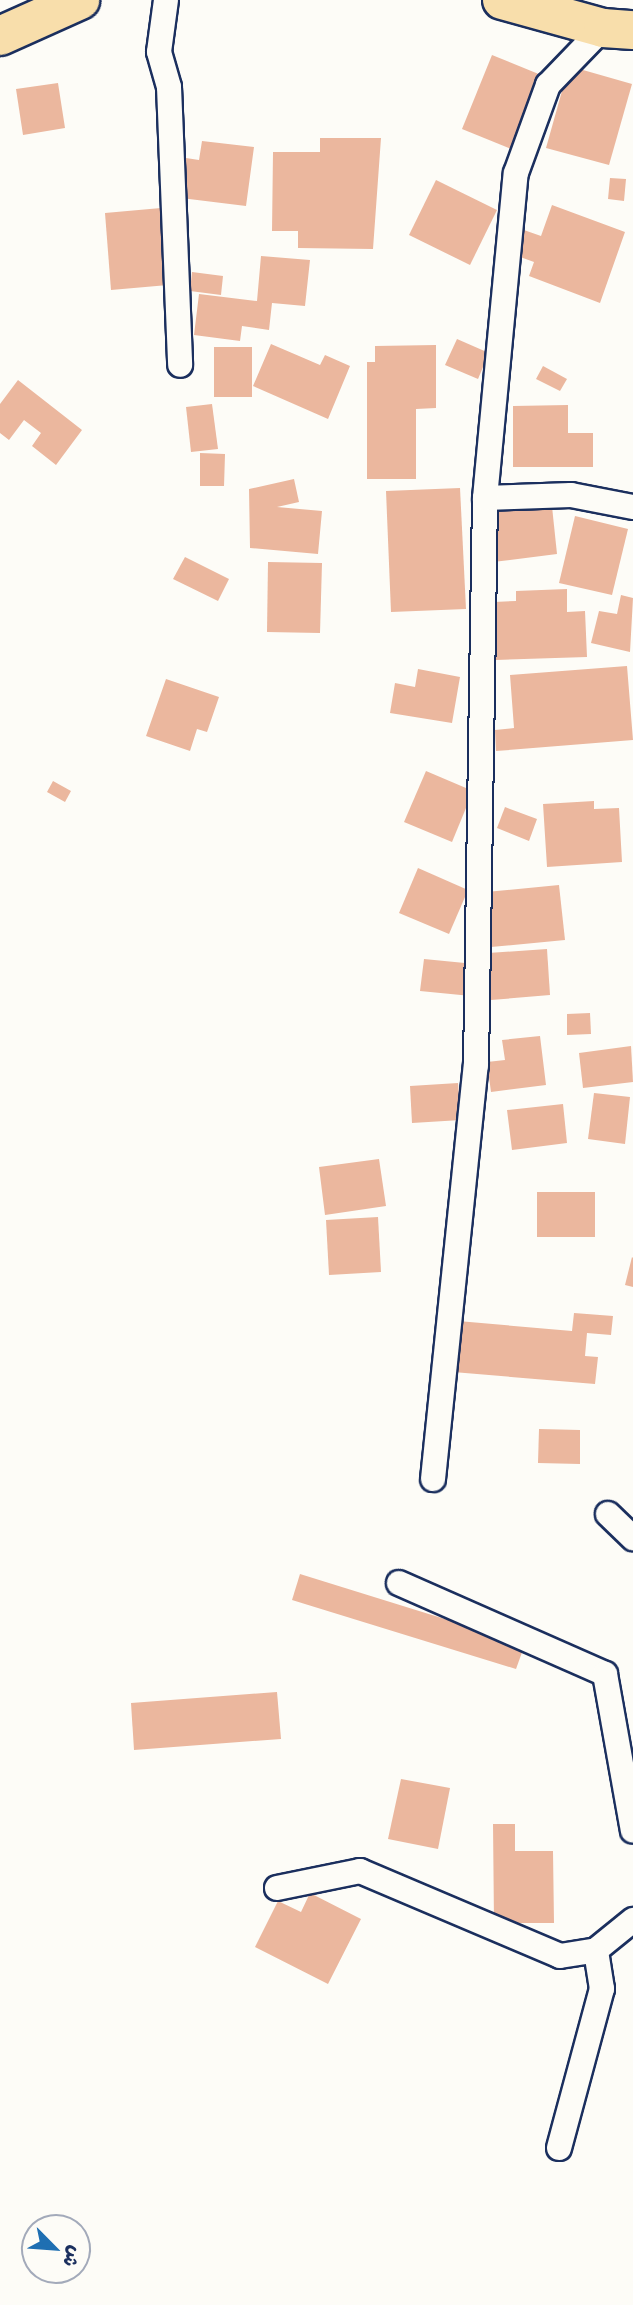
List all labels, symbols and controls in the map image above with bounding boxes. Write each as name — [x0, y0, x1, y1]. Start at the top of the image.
north arrow — [21, 2214, 91, 2284]
text: ش — [58, 2242, 89, 2272]

